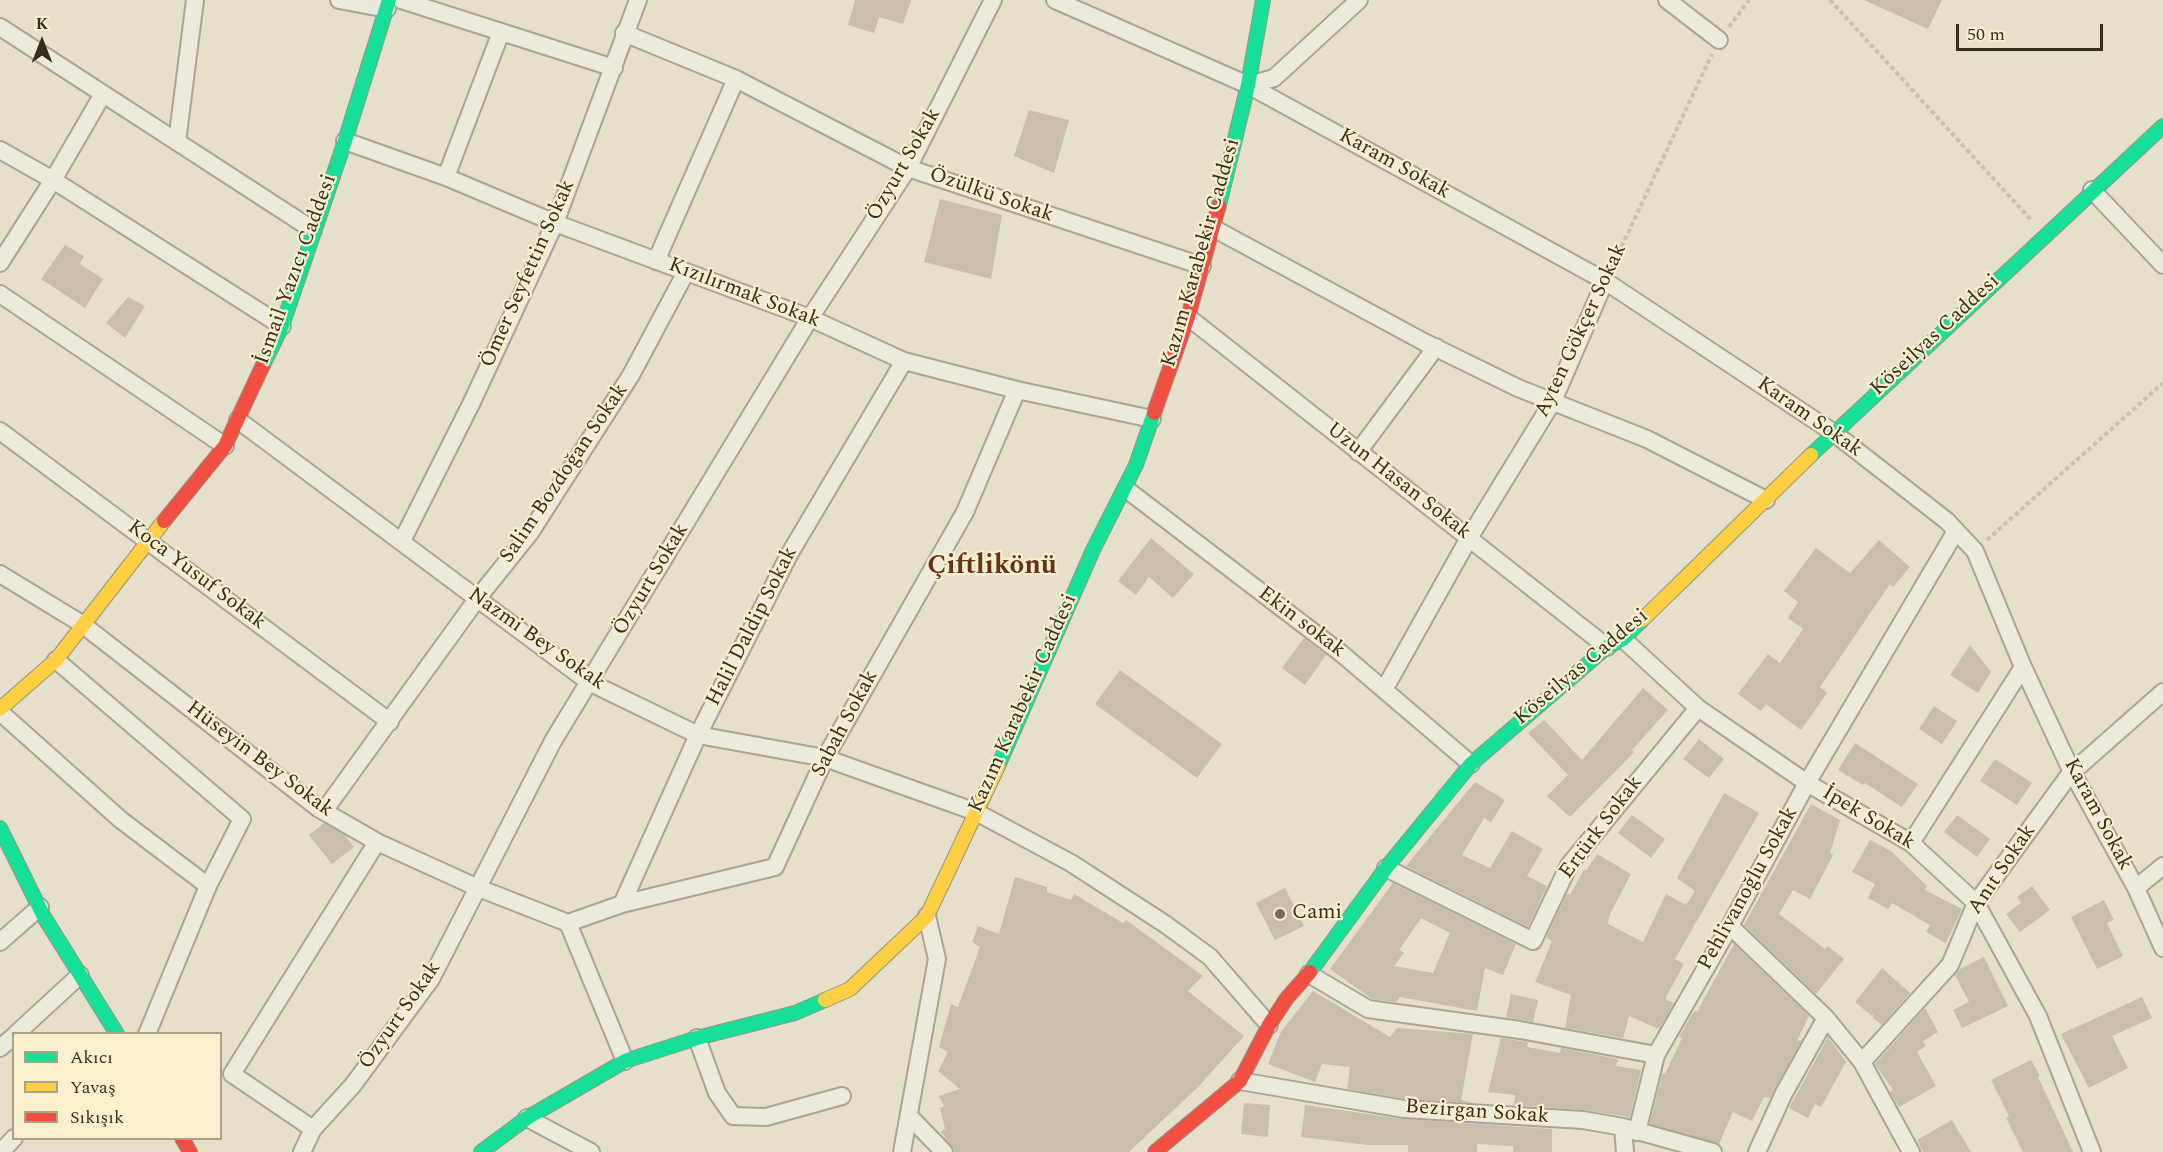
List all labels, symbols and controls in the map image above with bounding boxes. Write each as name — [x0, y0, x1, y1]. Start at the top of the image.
north arrow — [12, 12, 72, 72]
text: K — [36, 12, 48, 36]
scale bar — [1959, 12, 2106, 50]
text: 50 m — [1967, 21, 2005, 48]
street label: Özyurt Sokak — [863, 104, 947, 226]
street label: Karam Sokak — [1334, 124, 1454, 206]
street label: Kazım Karabekir Caddesi — [1157, 136, 1247, 370]
street label: Özülkü Sokak — [926, 163, 1056, 229]
street label: İsmail Yazıcı Caddesi — [251, 171, 343, 369]
street label: Ömer Seyfettin Sokak — [476, 176, 582, 372]
street label: Ayten Gökçer Sokak — [1531, 240, 1633, 422]
street label: Kızılırmak Sokak — [665, 253, 823, 335]
street label: Köseilyas Caddesi — [1866, 270, 2006, 402]
street label: Karam Sokak — [1751, 372, 1867, 464]
street label: Salim Bozdoğan Sokak — [496, 379, 634, 569]
street label: Uzun Hasan Sokak — [1321, 418, 1475, 546]
street label: Koca Yusuf Sokak — [122, 516, 270, 636]
street label: Özyurt Sokak — [609, 519, 695, 641]
street label: Halil Daldip Sokak — [702, 543, 804, 711]
district label: Çiftlikönü — [927, 552, 1057, 584]
street label: Ekin sokak — [1252, 582, 1350, 664]
street label: Nazmi Bey Sokak — [462, 583, 610, 697]
street label: Kazım Karabekir Caddesi — [964, 591, 1084, 817]
street label: Köseilyas Caddesi — [1510, 605, 1654, 731]
street label: Sabah Sokak — [807, 666, 885, 782]
street label: Hüseyin Bey Sokak — [180, 696, 338, 824]
street label: Karam Sokak — [2057, 755, 2137, 875]
street label: Ertürk Sokak — [1555, 771, 1649, 885]
street label: İpek Sokak — [1817, 782, 1919, 856]
street label: Pehlivanoğlu Sokak — [1694, 803, 1804, 975]
street label: Anıt Sokak — [1964, 820, 2042, 920]
place label: Cami — [1292, 901, 1342, 927]
marker: Cami — [1273, 907, 1287, 921]
street label: Özyurt Sokak — [355, 957, 447, 1075]
legend — [12, 1032, 222, 1140]
text: Akıcı — [70, 1044, 113, 1071]
text: Yavaş — [70, 1074, 116, 1101]
street label: Bezirgan Sokak — [1404, 1095, 1550, 1131]
text: Sıkışık — [70, 1104, 124, 1131]

